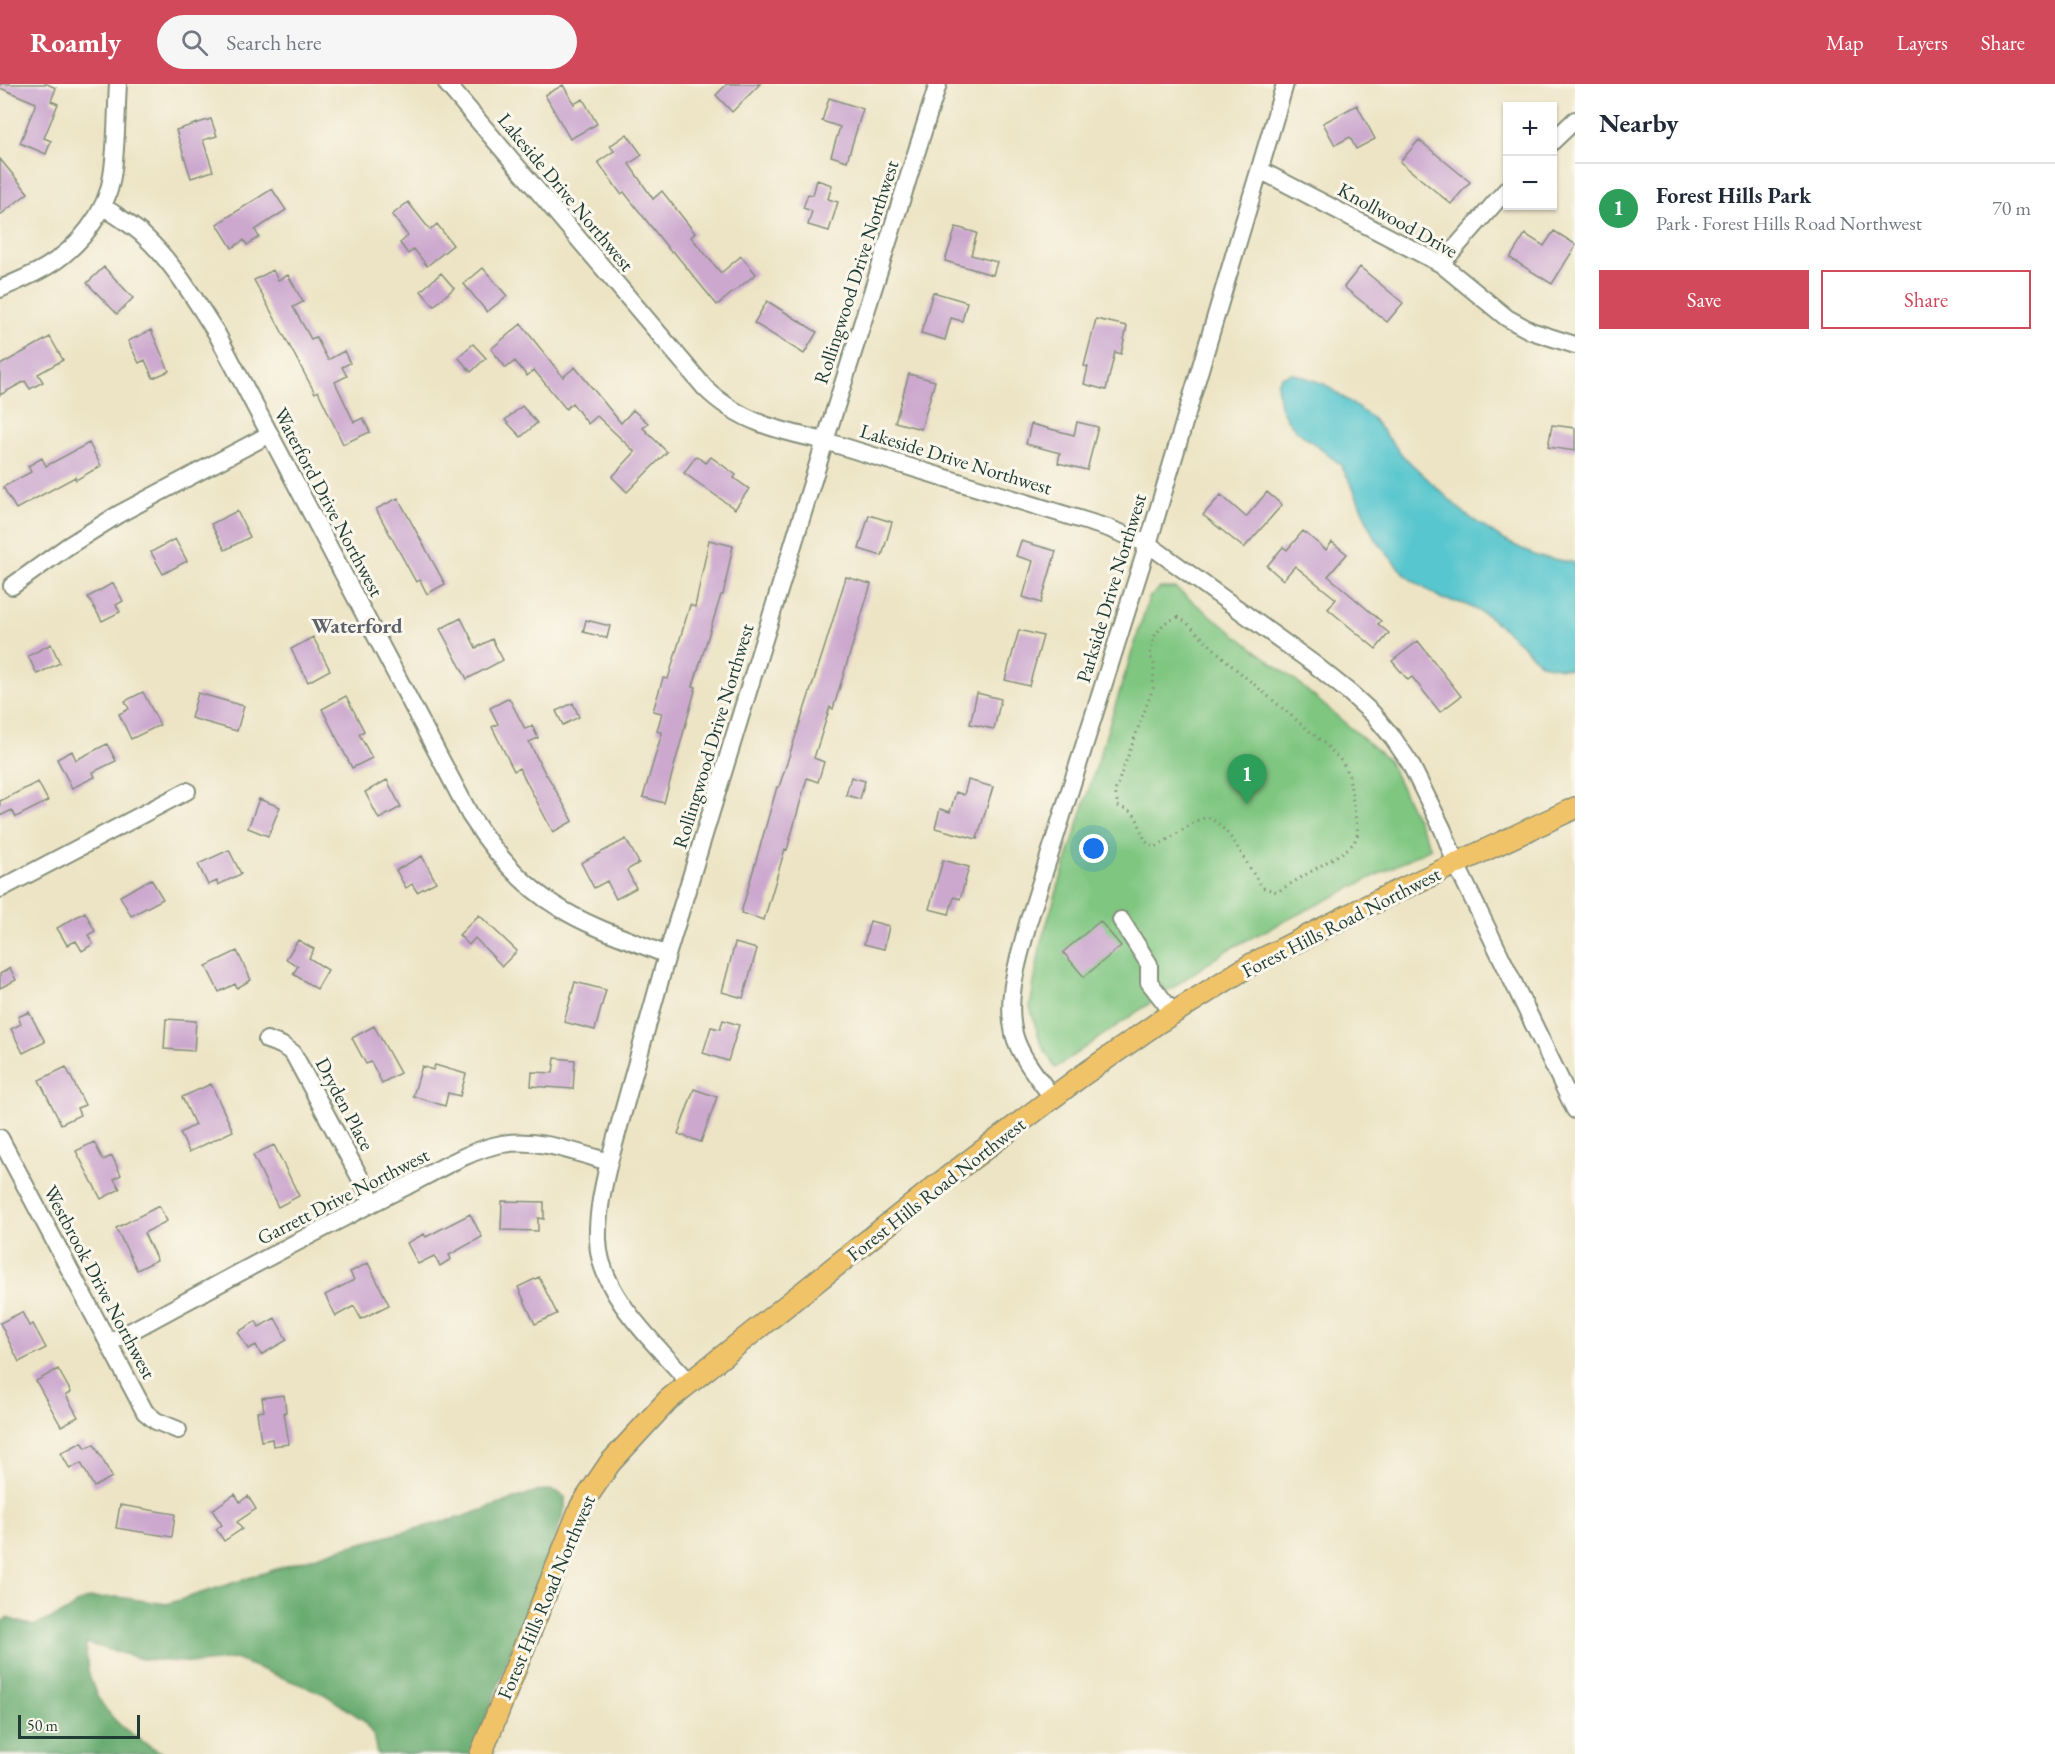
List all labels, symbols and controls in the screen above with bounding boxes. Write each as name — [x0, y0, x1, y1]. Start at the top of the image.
search box — [157, 15, 577, 69]
text: Roamly — [30, 24, 121, 60]
icon: search — [178, 26, 211, 59]
text: Search here — [226, 28, 322, 57]
text: Map — [1826, 29, 1864, 56]
text: Layers — [1897, 29, 1948, 56]
text: Share — [1981, 29, 2025, 56]
map controls — [1503, 102, 1557, 210]
button: + — [1503, 102, 1557, 156]
text: Nearby — [1599, 106, 1679, 140]
street label: Lakeside Drive Northwest — [492, 107, 640, 277]
street label: Rollingwood Drive Northwest — [808, 156, 905, 387]
button: − — [1503, 156, 1557, 210]
street label: Knollwood Drive — [1333, 176, 1463, 264]
text: Forest Hills Park — [1656, 181, 1811, 210]
text: 1 — [1613, 195, 1624, 221]
text: 70 m — [1992, 195, 2031, 221]
text: Park · Forest Hills Road Northwest — [1656, 210, 1922, 236]
button: Save — [1599, 270, 1809, 329]
button: Share — [1821, 270, 2031, 329]
street label: Waterford Drive Northwest — [268, 403, 390, 602]
street label: Lakeside Drive Northwest — [857, 417, 1056, 501]
street label: Parkside Drive Northwest — [1070, 490, 1152, 686]
district label: Waterford — [311, 612, 403, 639]
street label: Rollingwood Drive Northwest — [666, 620, 760, 852]
pin: 1 — [1228, 754, 1266, 804]
your location — [1079, 834, 1108, 863]
street label: Forest Hills Road Northwest — [1237, 860, 1446, 984]
street label: Dryden Place — [310, 1053, 380, 1155]
street label: Forest Hills Road Northwest — [841, 1111, 1031, 1267]
street label: Garrett Drive Northwest — [253, 1141, 434, 1251]
street label: Westbrook Drive Northwest — [38, 1181, 162, 1384]
street label: Forest Hills Road Northwest — [491, 1490, 601, 1703]
scale bar — [18, 1712, 140, 1740]
text: 50 m — [27, 1715, 58, 1736]

